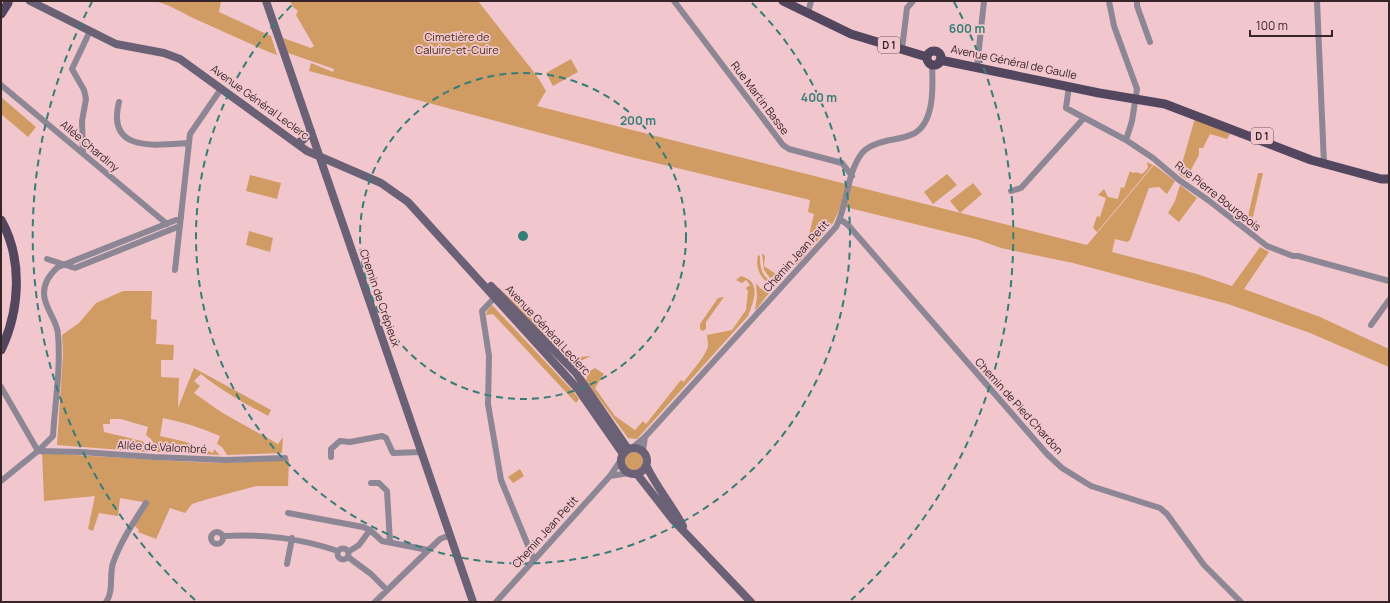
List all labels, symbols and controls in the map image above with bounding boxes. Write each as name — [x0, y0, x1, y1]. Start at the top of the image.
scale bar — [1250, 12, 1332, 38]
text: 100 m — [1256, 17, 1288, 34]
text: 600 m — [949, 20, 985, 37]
park label: Cimetière de Caluire-et-Cuire — [415, 29, 499, 57]
road number: D 1 — [878, 37, 900, 53]
street label: Avenue Général de Gaulle — [950, 41, 1079, 82]
street label: Rue Martin Basse — [728, 58, 793, 138]
street label: Avenue Général Leclerc — [208, 61, 313, 142]
text: 400 m — [801, 89, 837, 106]
text: 200 m — [620, 112, 656, 129]
street label: Allée Chardiny — [58, 116, 123, 175]
road number: D 1 — [1251, 128, 1273, 144]
street label: Rue Pierre Bourgeois — [1172, 157, 1265, 234]
street label: Chemin Jean Petit — [759, 216, 832, 295]
centre of rings — [516, 229, 530, 243]
street label: Chemin de Crépieux — [357, 247, 404, 349]
street label: Avenue Général Leclerc — [503, 281, 594, 378]
street label: Chemin de Pied Chardon — [972, 354, 1067, 457]
street label: Allée de Valombré — [117, 437, 208, 456]
street label: Chemin Jean Petit — [508, 492, 581, 571]

